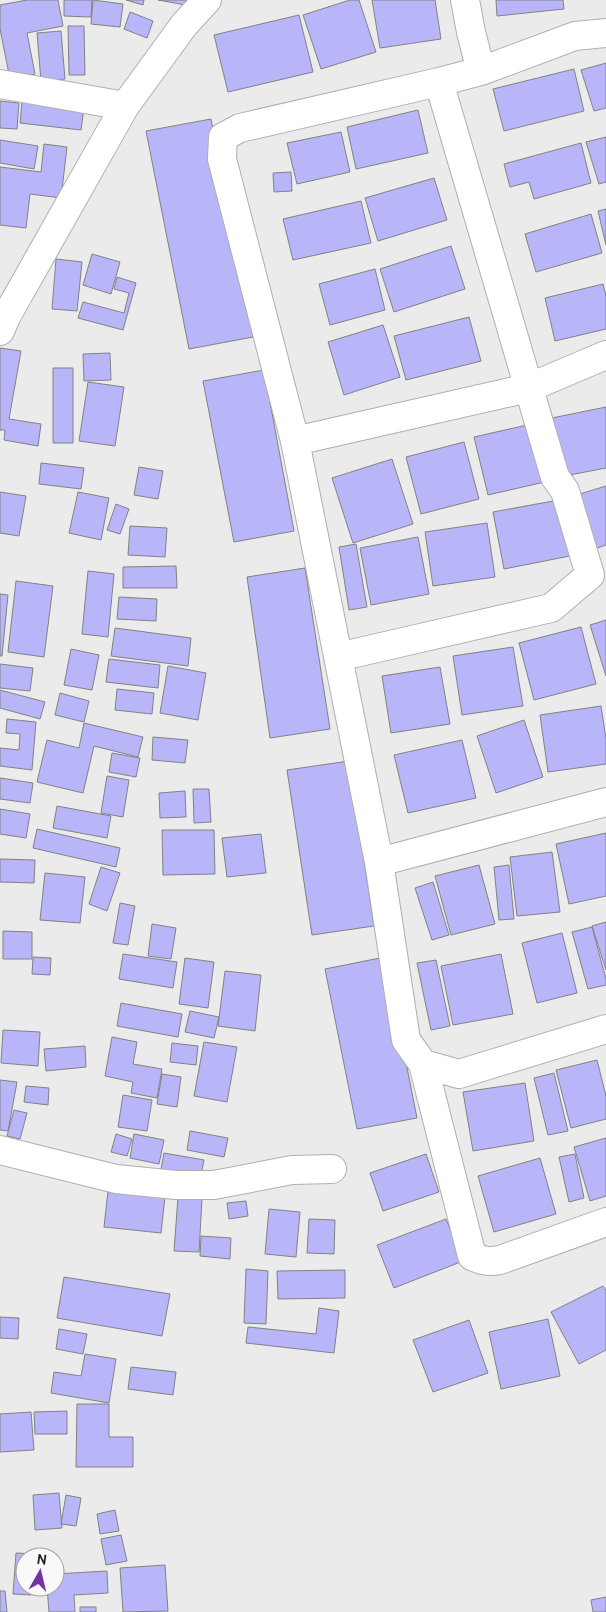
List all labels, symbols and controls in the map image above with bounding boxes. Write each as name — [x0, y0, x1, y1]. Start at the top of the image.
north arrow — [15, 1547, 65, 1597]
text: N — [36, 1550, 48, 1569]

